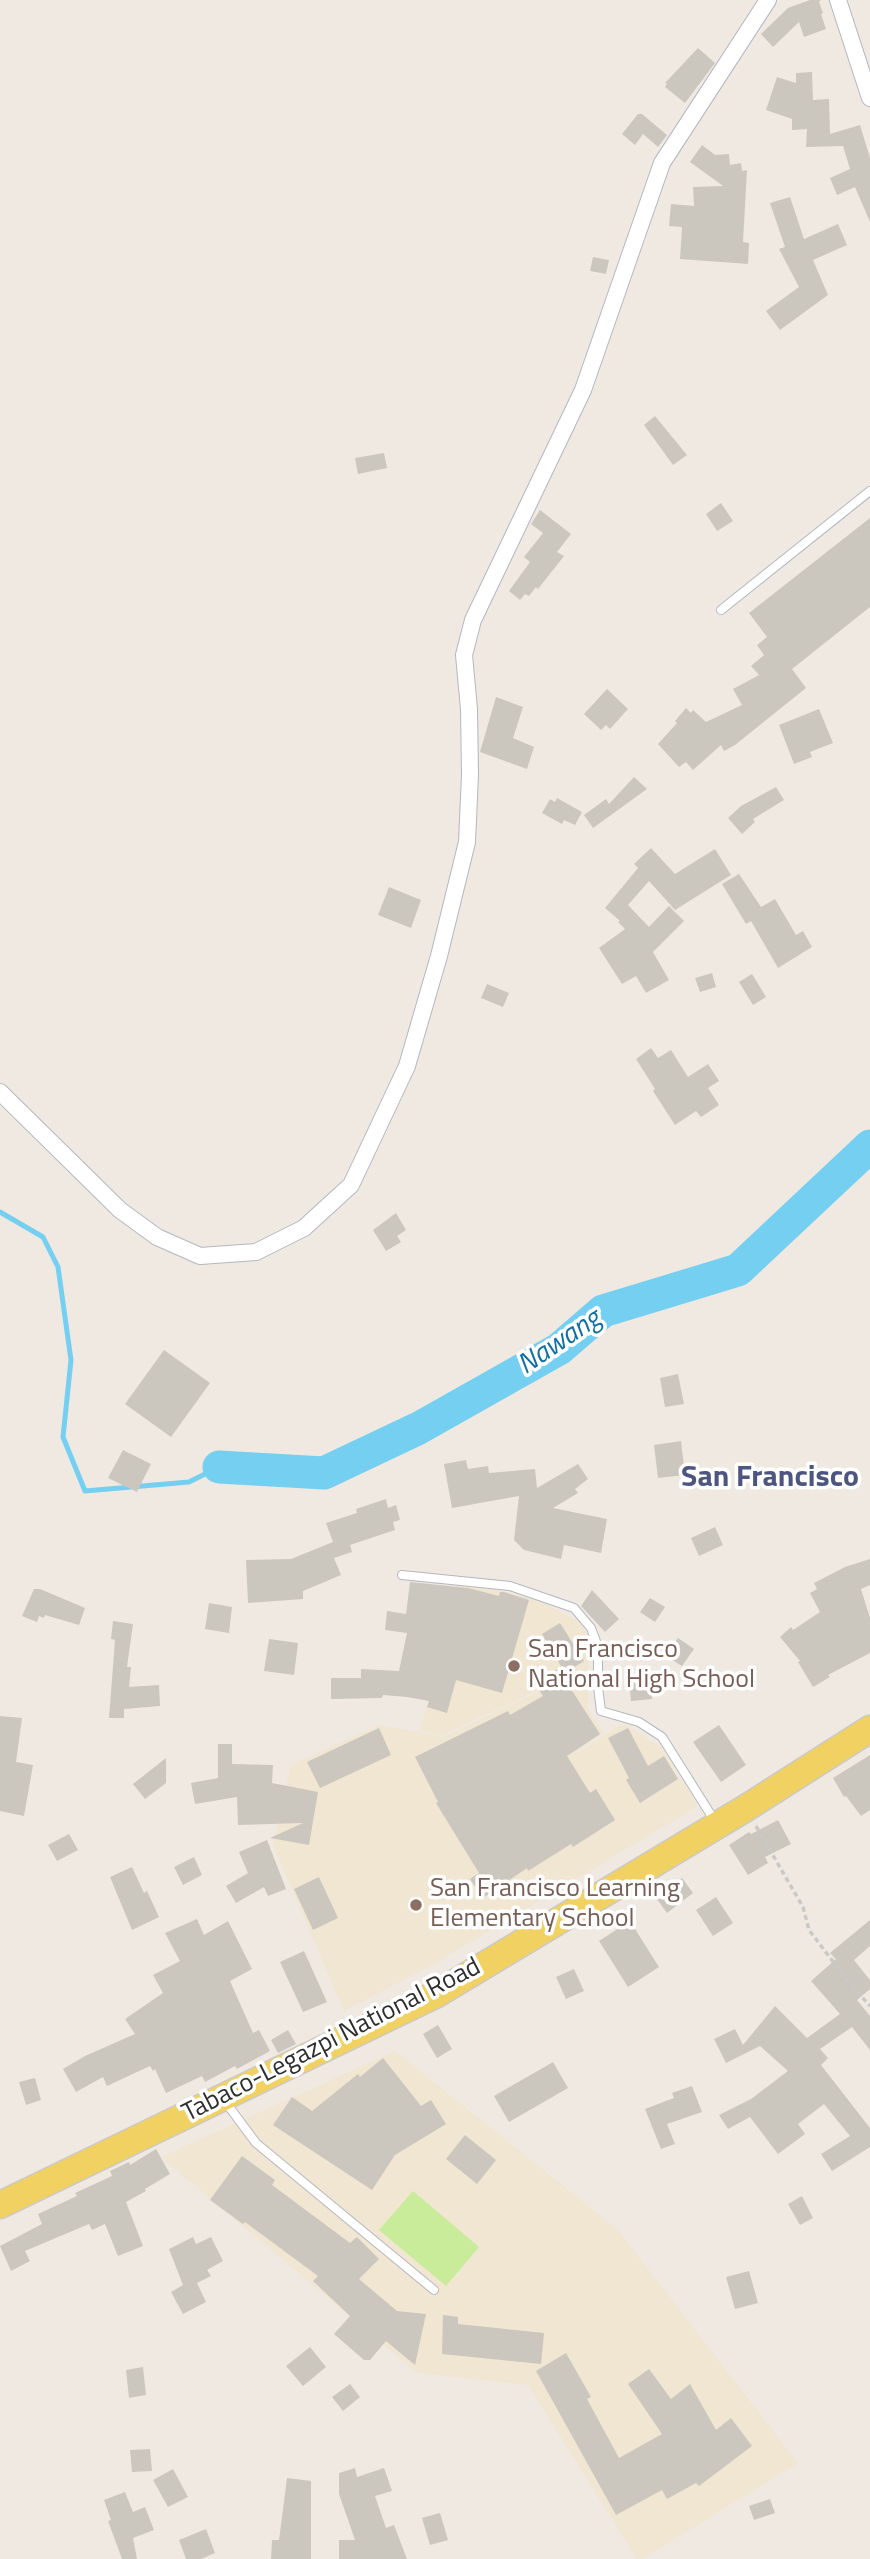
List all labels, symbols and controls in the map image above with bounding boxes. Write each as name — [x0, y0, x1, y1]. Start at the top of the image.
water label: Nawang — [512, 1303, 608, 1383]
district label: San Francisco — [681, 1461, 859, 1497]
place label: San Francisco National High School — [528, 1635, 755, 1696]
marker: San Francisco National High School — [506, 1658, 522, 1674]
place label: San Francisco Learning Elementary School — [430, 1874, 680, 1936]
marker: San Francisco Learning Elementary School — [408, 1897, 424, 1913]
street label: Tabaco-Legazpi National Road — [178, 1952, 486, 2130]

